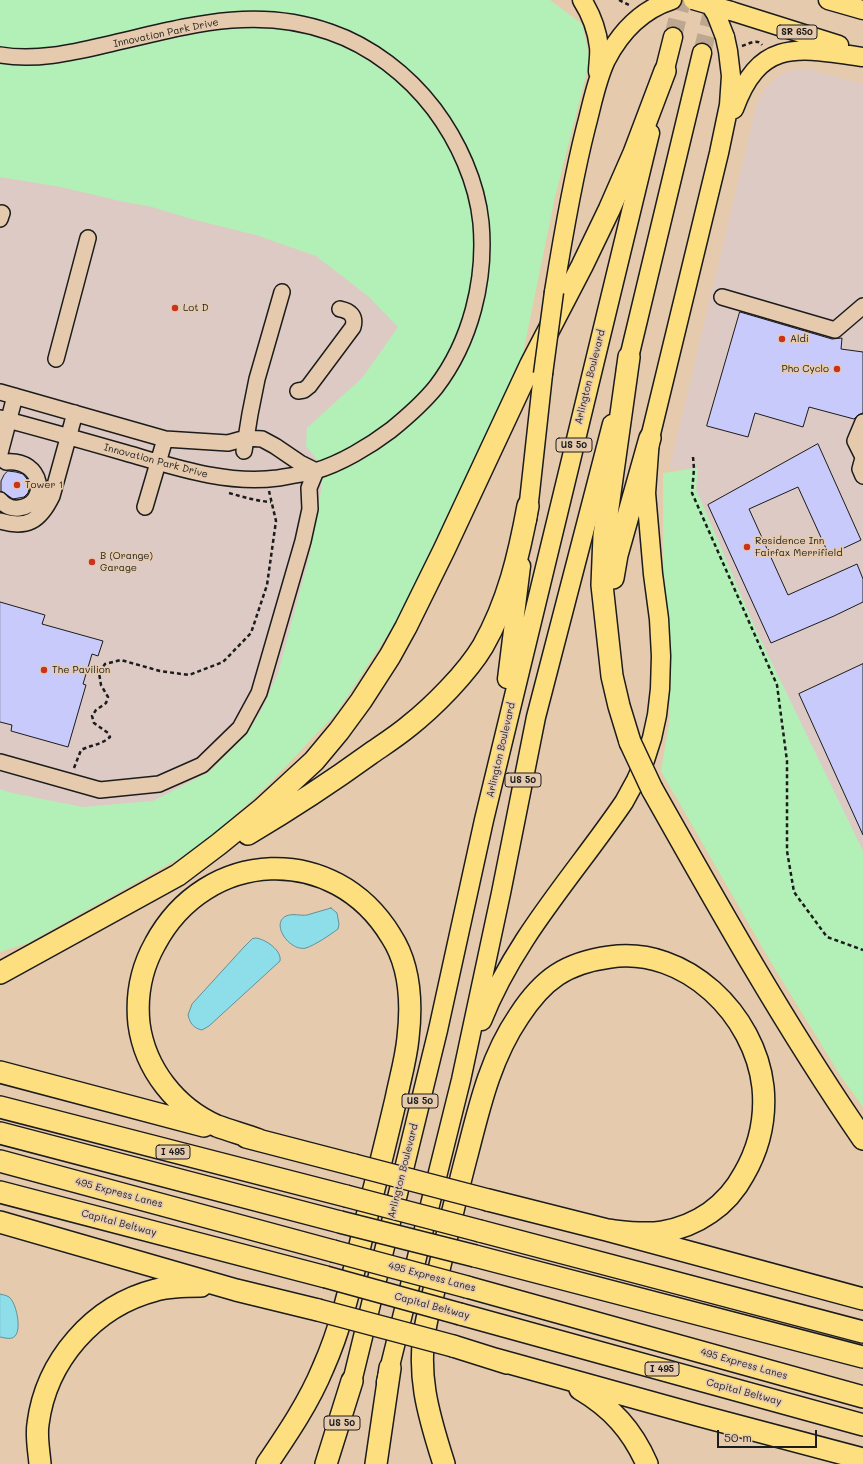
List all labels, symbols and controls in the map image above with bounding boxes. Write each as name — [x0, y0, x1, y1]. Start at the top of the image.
street label: Innovation Park Drive — [112, 16, 220, 50]
road number: SR 650 — [777, 25, 817, 39]
place label: Lot D — [183, 302, 209, 314]
marker: Lot D — [170, 303, 180, 313]
street label: Arlington Boulevard — [572, 328, 608, 426]
place label: Aldi — [790, 333, 809, 345]
marker: Aldi — [777, 334, 787, 344]
place label: Pho Cyclo — [781, 363, 829, 375]
marker: Pho Cyclo — [832, 364, 842, 374]
road number: US 50 — [556, 438, 592, 452]
street label: Innovation Park Drive — [103, 441, 209, 481]
place label: Tower 1 — [25, 479, 63, 491]
marker: Tower 1 — [12, 480, 22, 490]
place label: Residence Inn Fairfax Merrifield — [755, 535, 843, 558]
marker: Residence Inn Fairfax Merrifield — [742, 542, 752, 552]
place label: B (Orange) Garage — [100, 550, 153, 574]
marker: B (Orange) Garage — [87, 557, 97, 567]
place label: The Pavilion — [52, 664, 110, 676]
marker: The Pavilion — [39, 665, 49, 675]
street label: Arlington Boulevard — [484, 701, 518, 799]
road number: US 50 — [505, 773, 541, 787]
road number: US 50 — [402, 1094, 438, 1108]
street label: Arlington Boulevard — [385, 1122, 421, 1220]
road number: I 495 — [156, 1145, 190, 1159]
street label: 495 Express Lanes — [74, 1176, 164, 1210]
street label: Capital Beltway — [80, 1207, 158, 1239]
street label: 495 Express Lanes — [387, 1260, 477, 1294]
street label: Capital Beltway — [393, 1290, 471, 1322]
street label: 495 Express Lanes — [699, 1346, 789, 1382]
road number: I 495 — [645, 1362, 679, 1376]
street label: Capital Beltway — [705, 1376, 783, 1408]
road number: US 50 — [324, 1416, 360, 1430]
scale bar — [719, 1422, 819, 1448]
text: 50 m — [724, 1429, 752, 1445]

